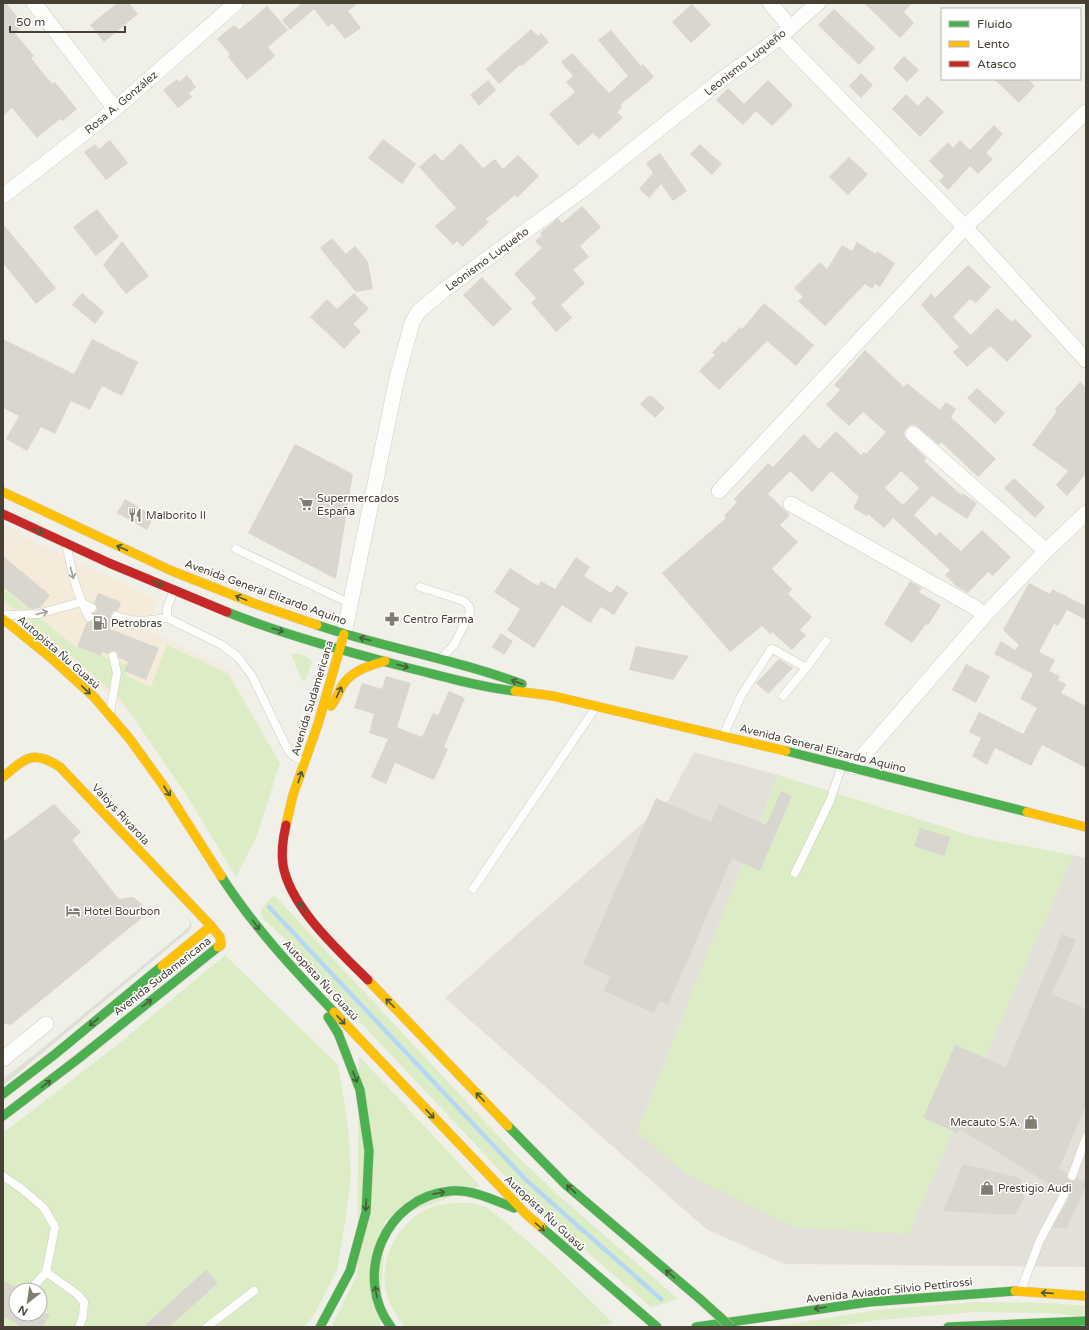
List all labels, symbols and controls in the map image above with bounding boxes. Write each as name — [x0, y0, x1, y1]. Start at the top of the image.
scale bar — [10, 8, 125, 34]
legend — [941, 8, 1081, 80]
text: 50 m — [16, 15, 45, 29]
text: Fluido — [977, 17, 1012, 31]
street label: Leonismo Luqueño — [702, 26, 789, 98]
text: Lento — [977, 37, 1010, 51]
text: Atasco — [977, 57, 1016, 71]
street label: Rosa A. González — [82, 68, 161, 136]
street label: Leonismo Luqueño — [443, 225, 532, 294]
place label: Supermercados España — [317, 492, 399, 518]
supermarket icon: Supermercados España — [298, 496, 314, 512]
restaurant icon: Malborito II — [127, 507, 143, 523]
place label: Malborito II — [146, 509, 206, 522]
one-way arrow — [32, 528, 44, 535]
one-way arrow — [116, 544, 128, 551]
street label: Avenida General Elizardo Aquino — [183, 557, 349, 628]
one-way arrow — [69, 567, 76, 580]
one-way arrow — [151, 580, 163, 587]
one-way arrow — [236, 594, 248, 602]
one-way arrow — [35, 609, 48, 616]
pharmacy icon: Centro Farma — [384, 611, 400, 627]
street label: Autopista Ñu Guasú — [15, 613, 103, 692]
place label: Centro Farma — [403, 613, 474, 626]
fuel station icon: Petrobras — [92, 615, 108, 631]
place label: Petrobras — [111, 617, 162, 630]
one-way arrow — [272, 627, 285, 634]
one-way arrow — [358, 635, 371, 642]
street label: Avenida Sudamericana — [289, 639, 336, 757]
one-way arrow — [396, 663, 409, 670]
one-way arrow — [511, 678, 523, 686]
one-way arrow — [81, 685, 91, 695]
one-way arrow — [336, 687, 343, 699]
street label: Avenida General Elizardo Aquino — [738, 721, 908, 776]
one-way arrow — [297, 771, 304, 784]
street label: Valoys Rivarola — [89, 781, 152, 848]
one-way arrow — [163, 785, 171, 796]
one-way arrow — [298, 902, 306, 913]
hotel icon: Hotel Bourbon — [65, 903, 81, 919]
place label: Hotel Bourbon — [84, 905, 160, 918]
one-way arrow — [252, 920, 260, 931]
street label: Avenida Sudamericana — [111, 934, 214, 1018]
street label: Autopista Ñu Guasú — [280, 937, 361, 1023]
one-way arrow — [385, 998, 395, 1008]
one-way arrow — [142, 999, 153, 1008]
one-way arrow — [336, 1015, 345, 1025]
one-way arrow — [88, 1018, 99, 1027]
one-way arrow — [351, 1071, 359, 1083]
one-way arrow — [40, 1080, 51, 1088]
one-way arrow — [475, 1092, 485, 1102]
one-way arrow — [425, 1109, 435, 1119]
shop icon: Mecauto S.A. — [1023, 1114, 1039, 1130]
place label: Mecauto S.A. — [950, 1116, 1020, 1129]
street label: Autopista Ñu Guasú — [502, 1173, 588, 1254]
shop icon: Prestigio Audi — [979, 1180, 995, 1196]
place label: Prestigio Audi — [998, 1182, 1071, 1195]
one-way arrow — [566, 1185, 577, 1194]
one-way arrow — [432, 1189, 445, 1197]
one-way arrow — [363, 1198, 370, 1211]
one-way arrow — [535, 1222, 545, 1231]
one-way arrow — [665, 1269, 675, 1279]
street label: Avenida Aviador Silvio Pettirossi — [805, 1275, 973, 1306]
north arrow — [8, 1282, 48, 1322]
one-way arrow — [371, 1286, 379, 1299]
one-way arrow — [1041, 1290, 1054, 1297]
text: N — [16, 1302, 30, 1318]
one-way arrow — [814, 1304, 827, 1312]

